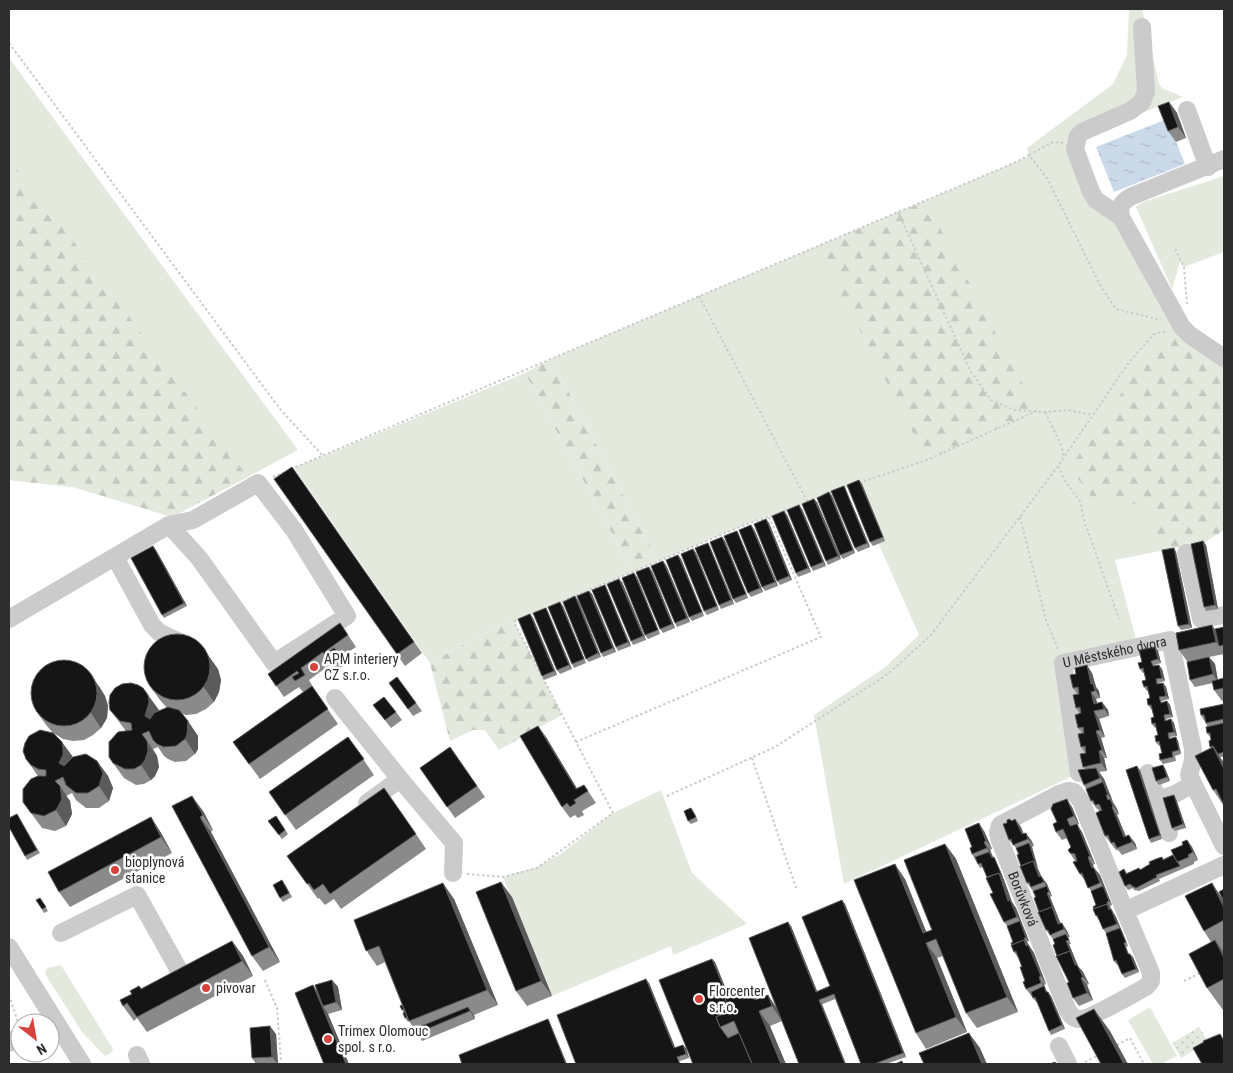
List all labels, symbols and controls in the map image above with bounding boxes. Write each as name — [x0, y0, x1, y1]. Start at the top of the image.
street label: U Městského dvora — [1061, 633, 1168, 671]
place label: APM interiery CZ s.r.o. — [324, 651, 399, 683]
marker: APM interiery CZ s.r.o. — [308, 661, 320, 673]
place label: bioplynová stanice — [125, 854, 184, 886]
marker: bioplynová stanice — [109, 864, 121, 876]
street label: Borůvková — [1005, 869, 1041, 929]
place label: pivovar — [216, 980, 256, 996]
marker: pivovar — [200, 982, 212, 994]
place label: Florcenter s.r.o. — [709, 983, 765, 1015]
marker: Florcenter s.r.o. — [693, 993, 705, 1005]
north arrow — [10, 1013, 60, 1063]
place label: Trimex Olomouc spol. s r.o. — [338, 1023, 428, 1055]
marker: Trimex Olomouc spol. s r.o. — [322, 1033, 334, 1045]
text: N — [34, 1040, 49, 1058]

